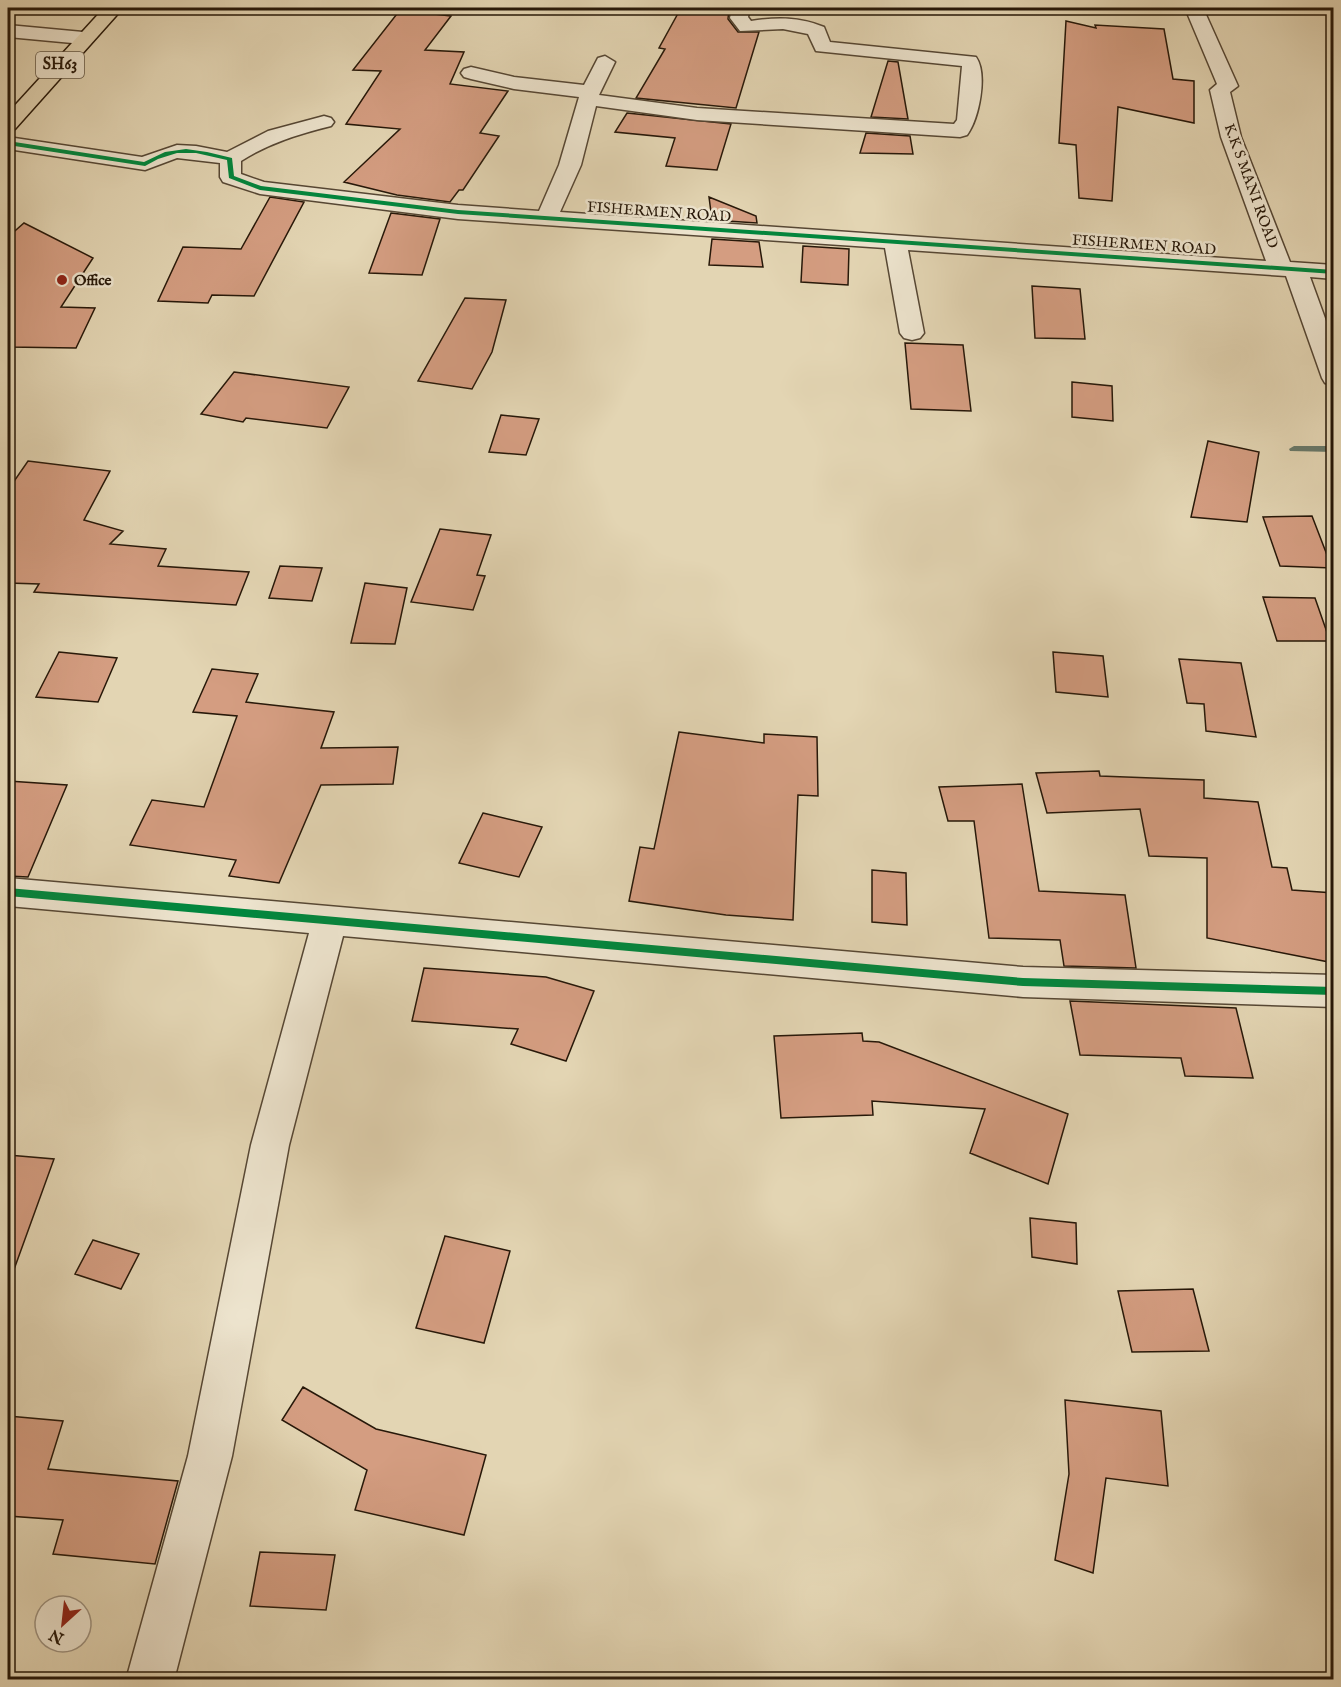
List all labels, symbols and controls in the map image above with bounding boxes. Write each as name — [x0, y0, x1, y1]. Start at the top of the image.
road number: SH63 — [36, 52, 84, 78]
street label: K.K S MANI ROAD — [1220, 121, 1282, 251]
street label: FISHERMEN ROAD — [586, 197, 732, 227]
street label: FISHERMEN ROAD — [1071, 230, 1217, 260]
place label: Office — [74, 271, 112, 290]
marker: Office — [55, 273, 69, 287]
north arrow — [33, 1594, 93, 1654]
text: N — [46, 1623, 69, 1648]

